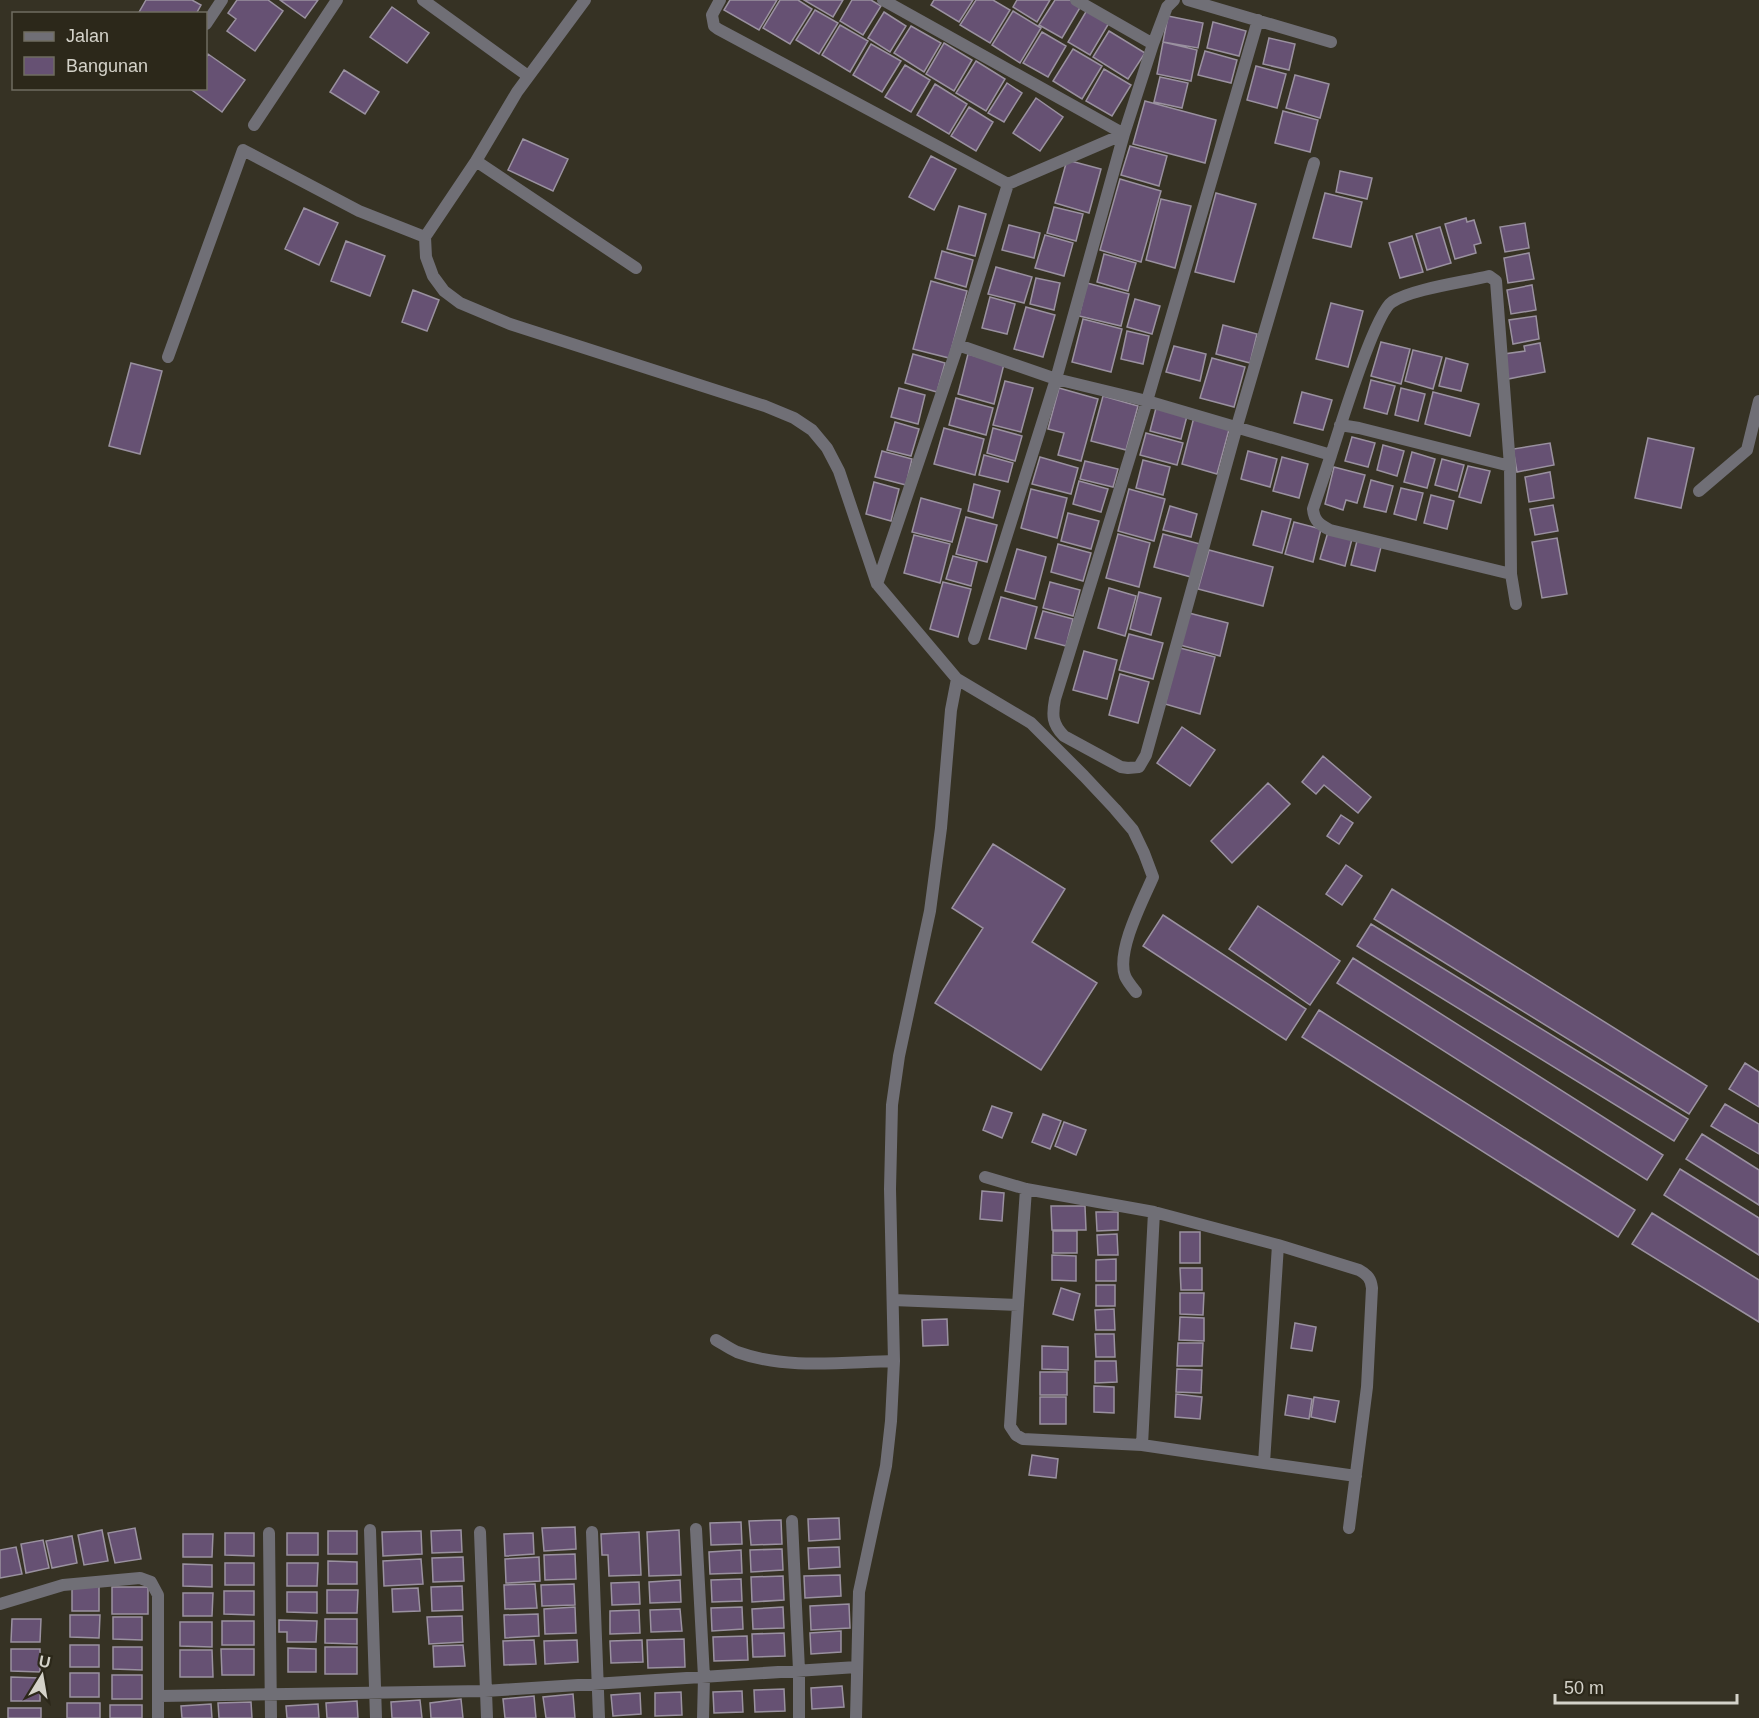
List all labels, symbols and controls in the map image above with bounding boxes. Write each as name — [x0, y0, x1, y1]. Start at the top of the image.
legend — [12, 12, 207, 90]
text: Jalan — [66, 26, 109, 46]
text: Bangunan — [66, 56, 148, 76]
north arrow — [12, 1646, 72, 1706]
text: U — [37, 1652, 52, 1671]
scale bar — [1555, 1667, 1736, 1705]
text: 50 m — [1564, 1678, 1604, 1698]

